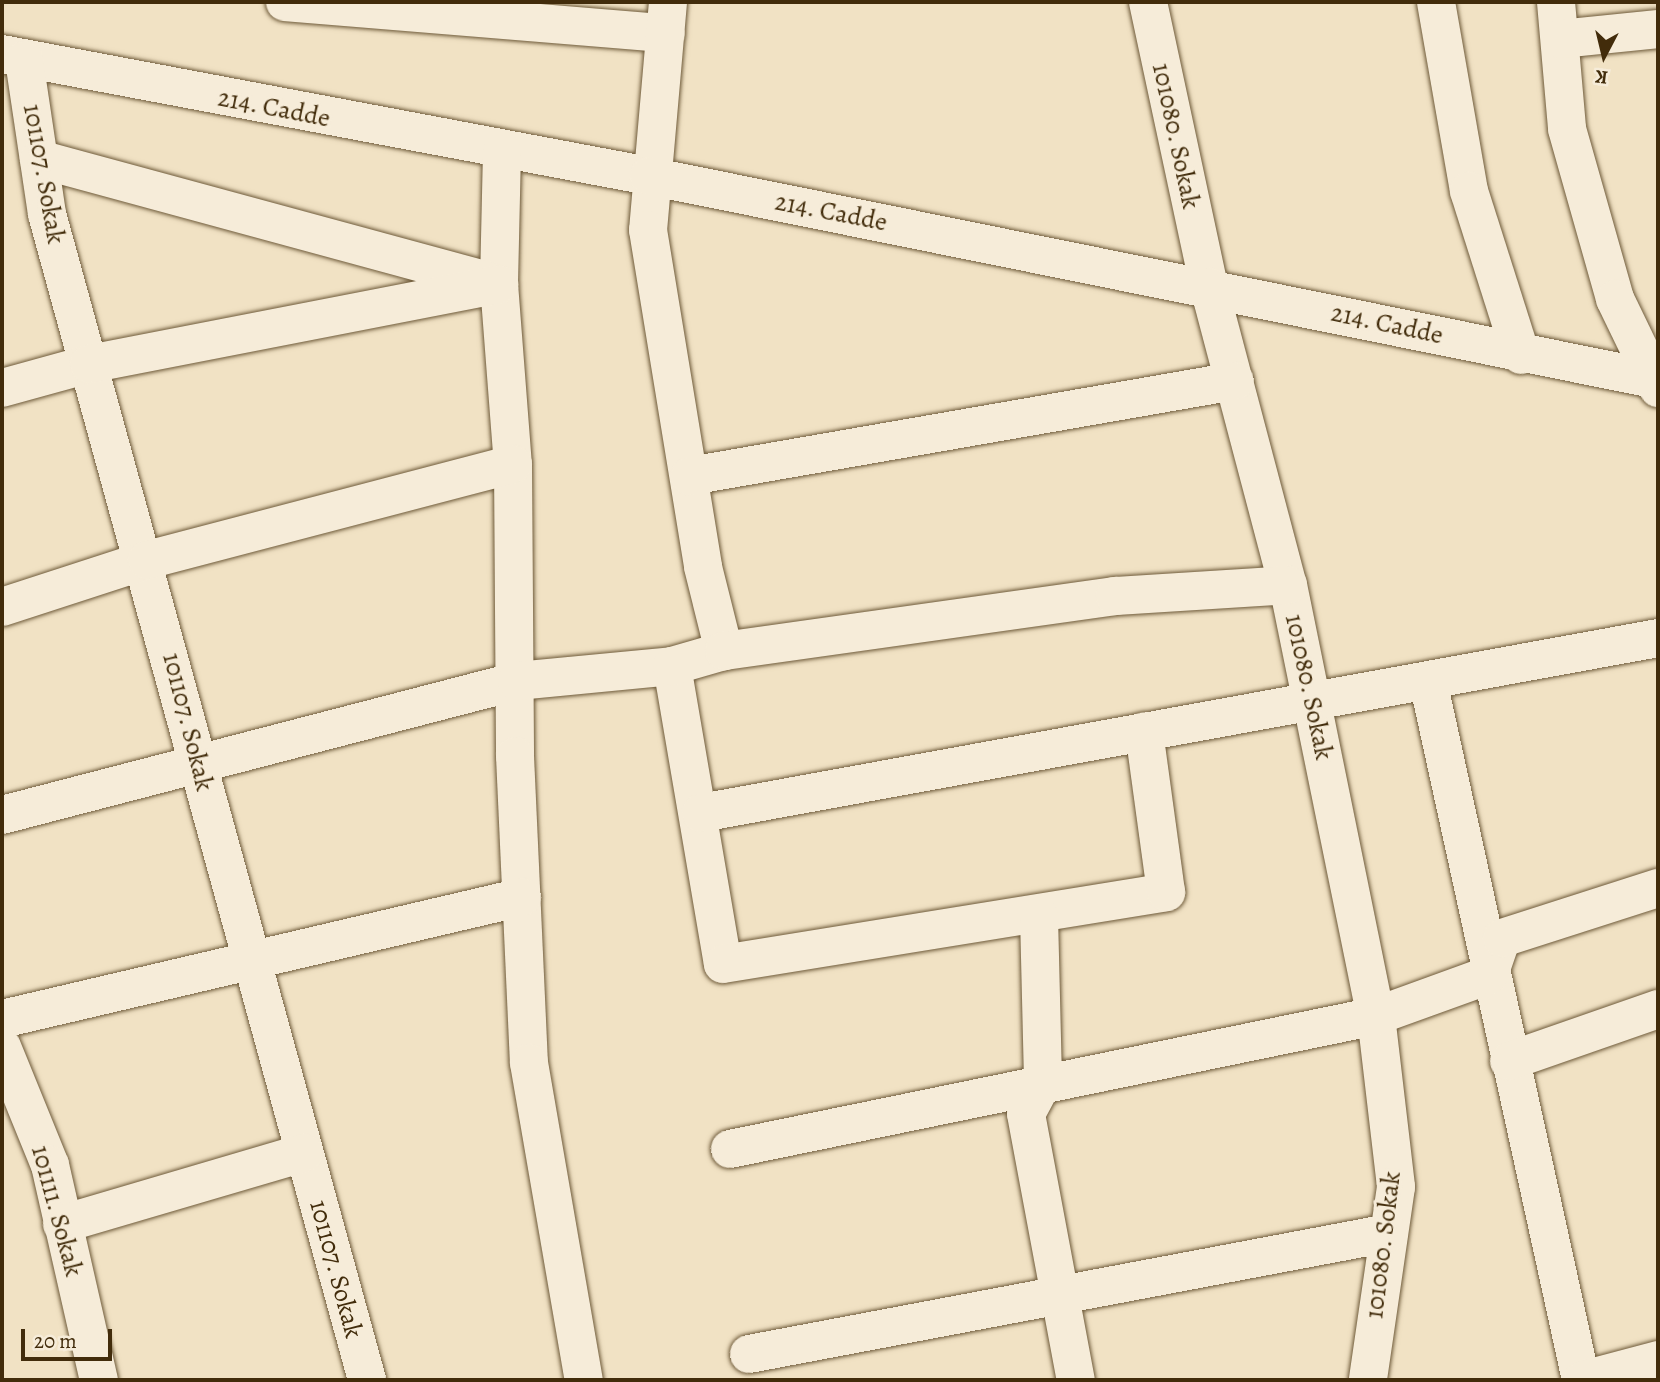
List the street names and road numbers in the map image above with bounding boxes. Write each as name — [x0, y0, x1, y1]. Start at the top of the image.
street label: 101080. Sokak — [1145, 60, 1207, 212]
street label: 214. Cadde — [215, 82, 333, 134]
street label: 101107. Sokak — [16, 101, 72, 247]
street label: 214. Cadde — [772, 186, 890, 238]
street label: 214. Cadde — [1328, 297, 1446, 351]
street label: 101080. Sokak — [1278, 611, 1340, 763]
street label: 101107. Sokak — [156, 649, 220, 795]
street label: 101111. Sokak — [24, 1142, 90, 1280]
street label: 101080. Sokak — [1358, 1169, 1408, 1321]
street label: 101107. Sokak — [303, 1196, 369, 1342]

